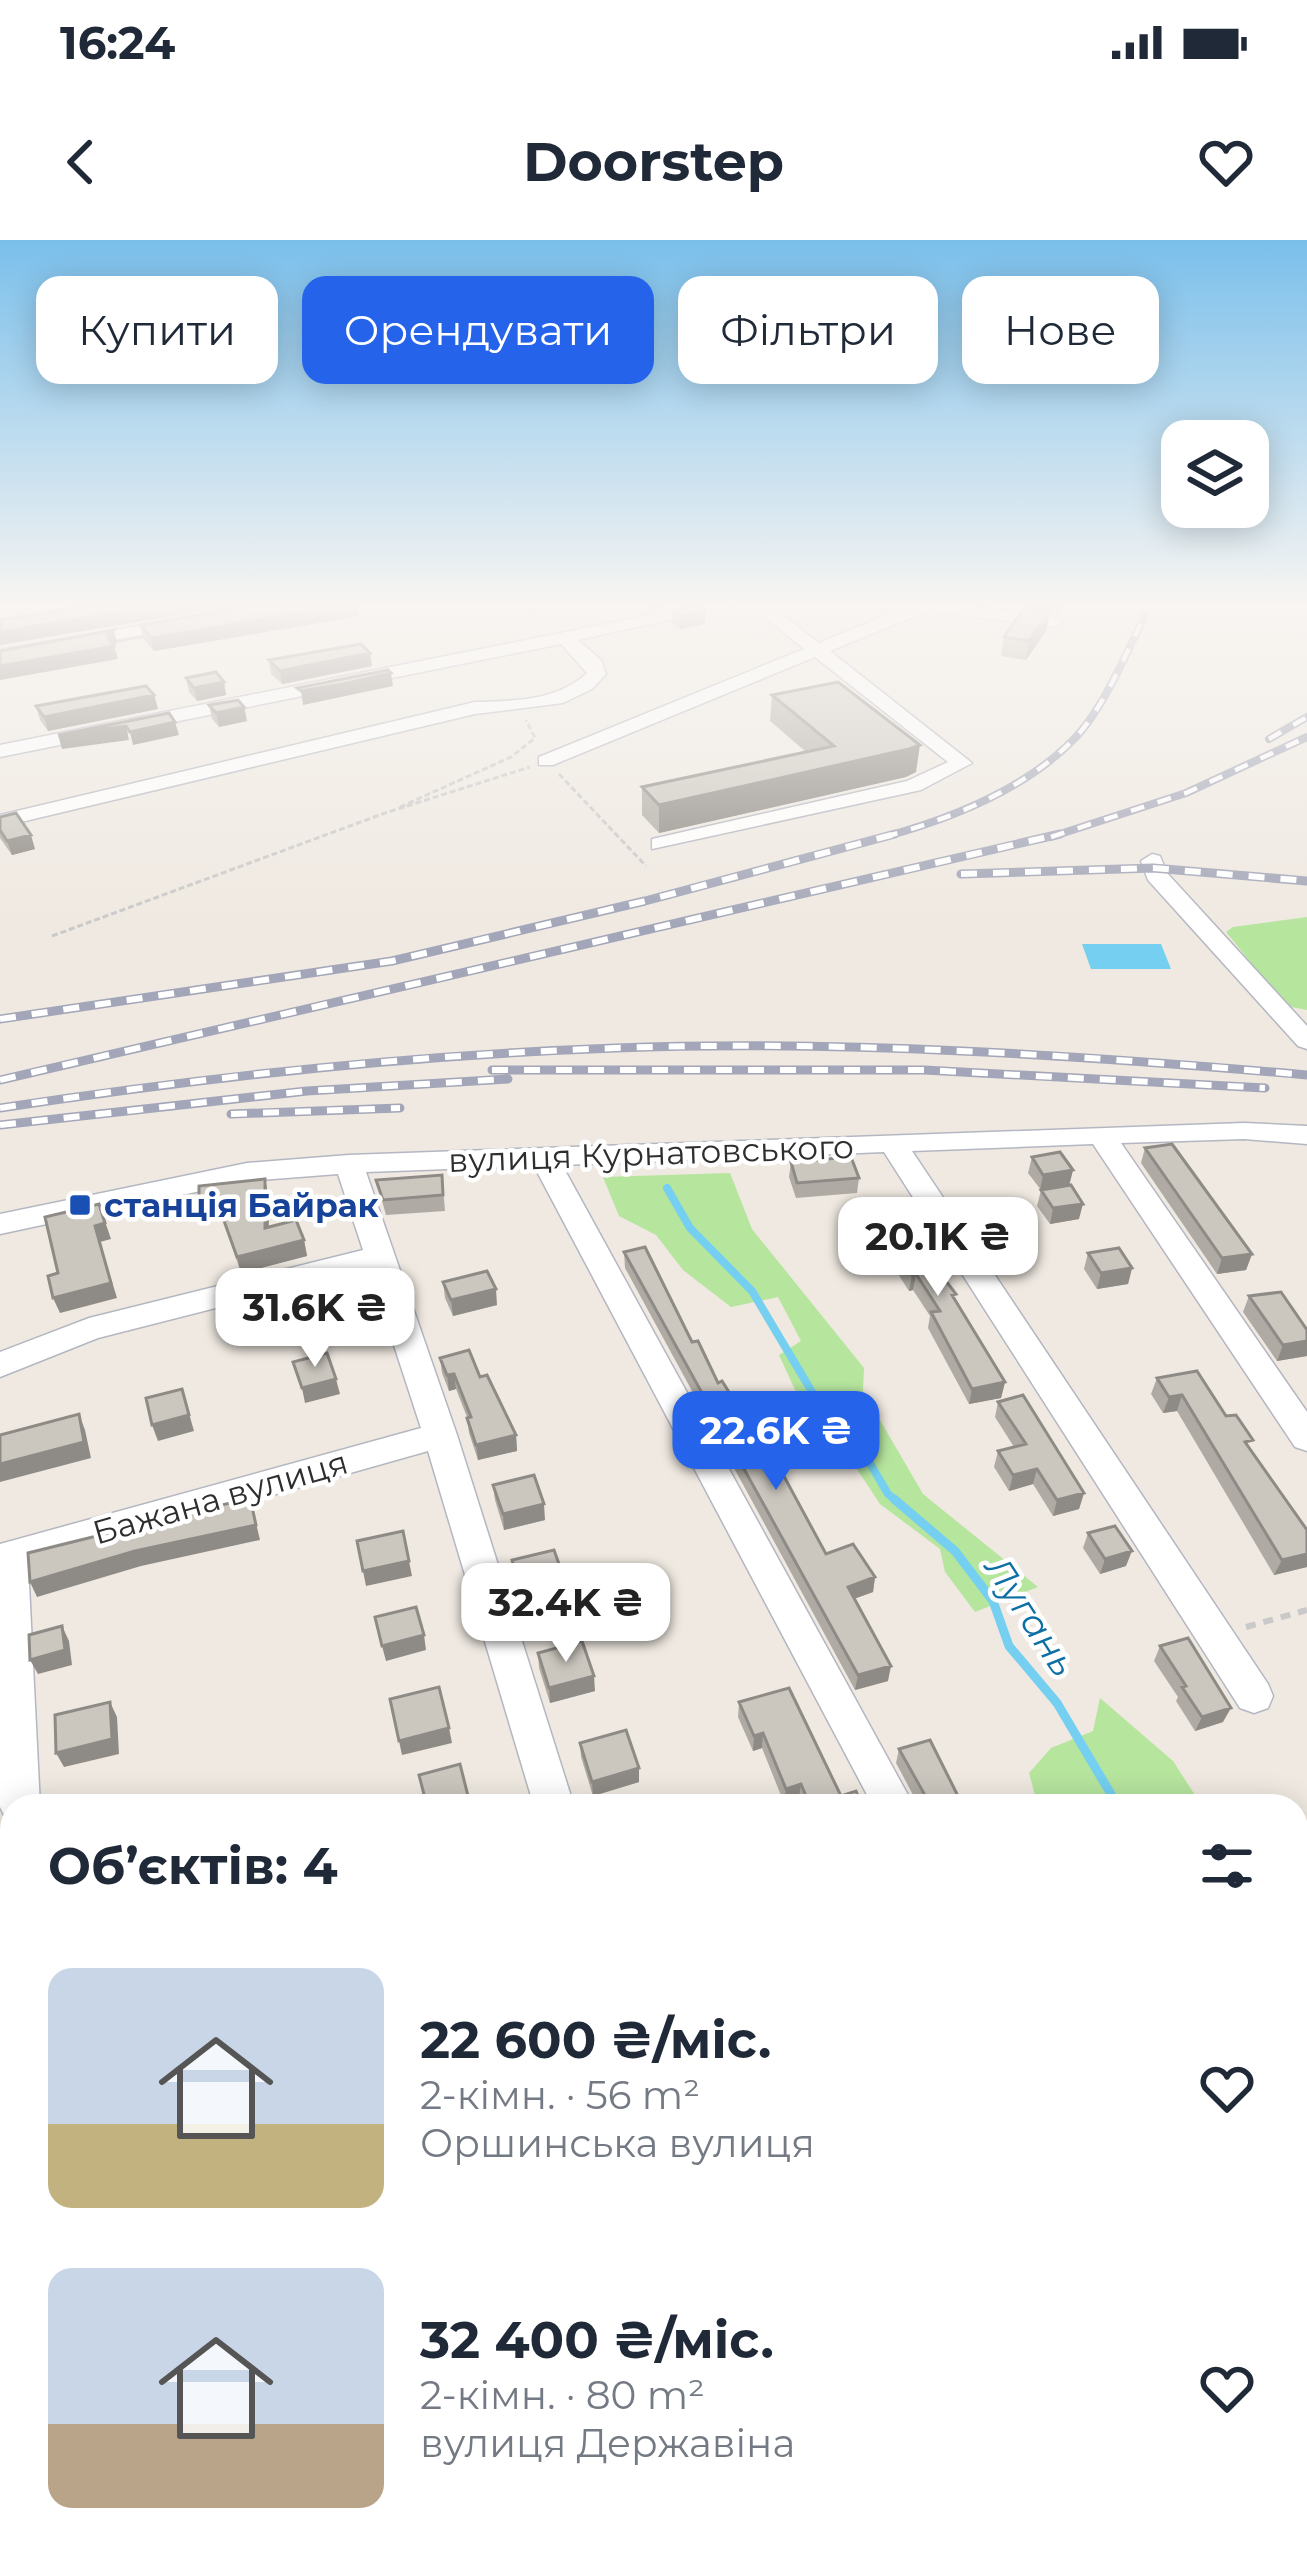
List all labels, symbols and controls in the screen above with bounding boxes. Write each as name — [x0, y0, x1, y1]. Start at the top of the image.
text: 16:24 — [60, 15, 175, 70]
icon: back — [48, 129, 114, 195]
text: Doorstep — [523, 129, 784, 195]
icon: heart — [1193, 129, 1259, 195]
chip: Купити — [36, 276, 278, 384]
chip: Орендувати — [302, 276, 654, 384]
chip: Фільтри — [678, 276, 938, 384]
chip: Нове — [962, 276, 1159, 384]
map controls — [1161, 420, 1269, 528]
button: layers — [1161, 420, 1269, 528]
street label: вулиця Курнатовського — [447, 1126, 855, 1180]
place label: станція Байрак — [104, 1185, 380, 1225]
marker: станція Байрак — [67, 1192, 93, 1218]
pin: 20.1K ₴ — [827, 1197, 1049, 1299]
text: 20.1K ₴ — [865, 1212, 1011, 1260]
pin: 31.6K ₴ — [204, 1268, 426, 1370]
text: 31.6K ₴ — [242, 1283, 388, 1331]
pin: 22.6K ₴ — [665, 1391, 887, 1493]
text: 22.6K ₴ — [699, 1406, 853, 1454]
street label: Бажана вулиця — [88, 1441, 352, 1553]
water label: Лугань — [975, 1546, 1086, 1684]
pin: 32.4K ₴ — [455, 1563, 677, 1665]
text: 32.4K ₴ — [488, 1578, 644, 1626]
icon: filters — [1194, 1833, 1260, 1899]
text: Об’єктів: 4 — [48, 1835, 338, 1897]
text: 22 600 ₴/міс. — [420, 2009, 771, 2071]
icon: home — [144, 2016, 288, 2160]
icon: heart — [1194, 2055, 1260, 2121]
text: 2-кімн. · 56 m² — [420, 2071, 700, 2119]
text: Оршинська вулиця — [420, 2119, 815, 2167]
text: 32 400 ₴/міс. — [420, 2309, 774, 2371]
icon: home — [144, 2316, 288, 2460]
icon: heart — [1194, 2355, 1260, 2421]
text: 2-кімн. · 80 m² — [420, 2371, 705, 2419]
text: вулиця Державіна — [420, 2419, 795, 2467]

